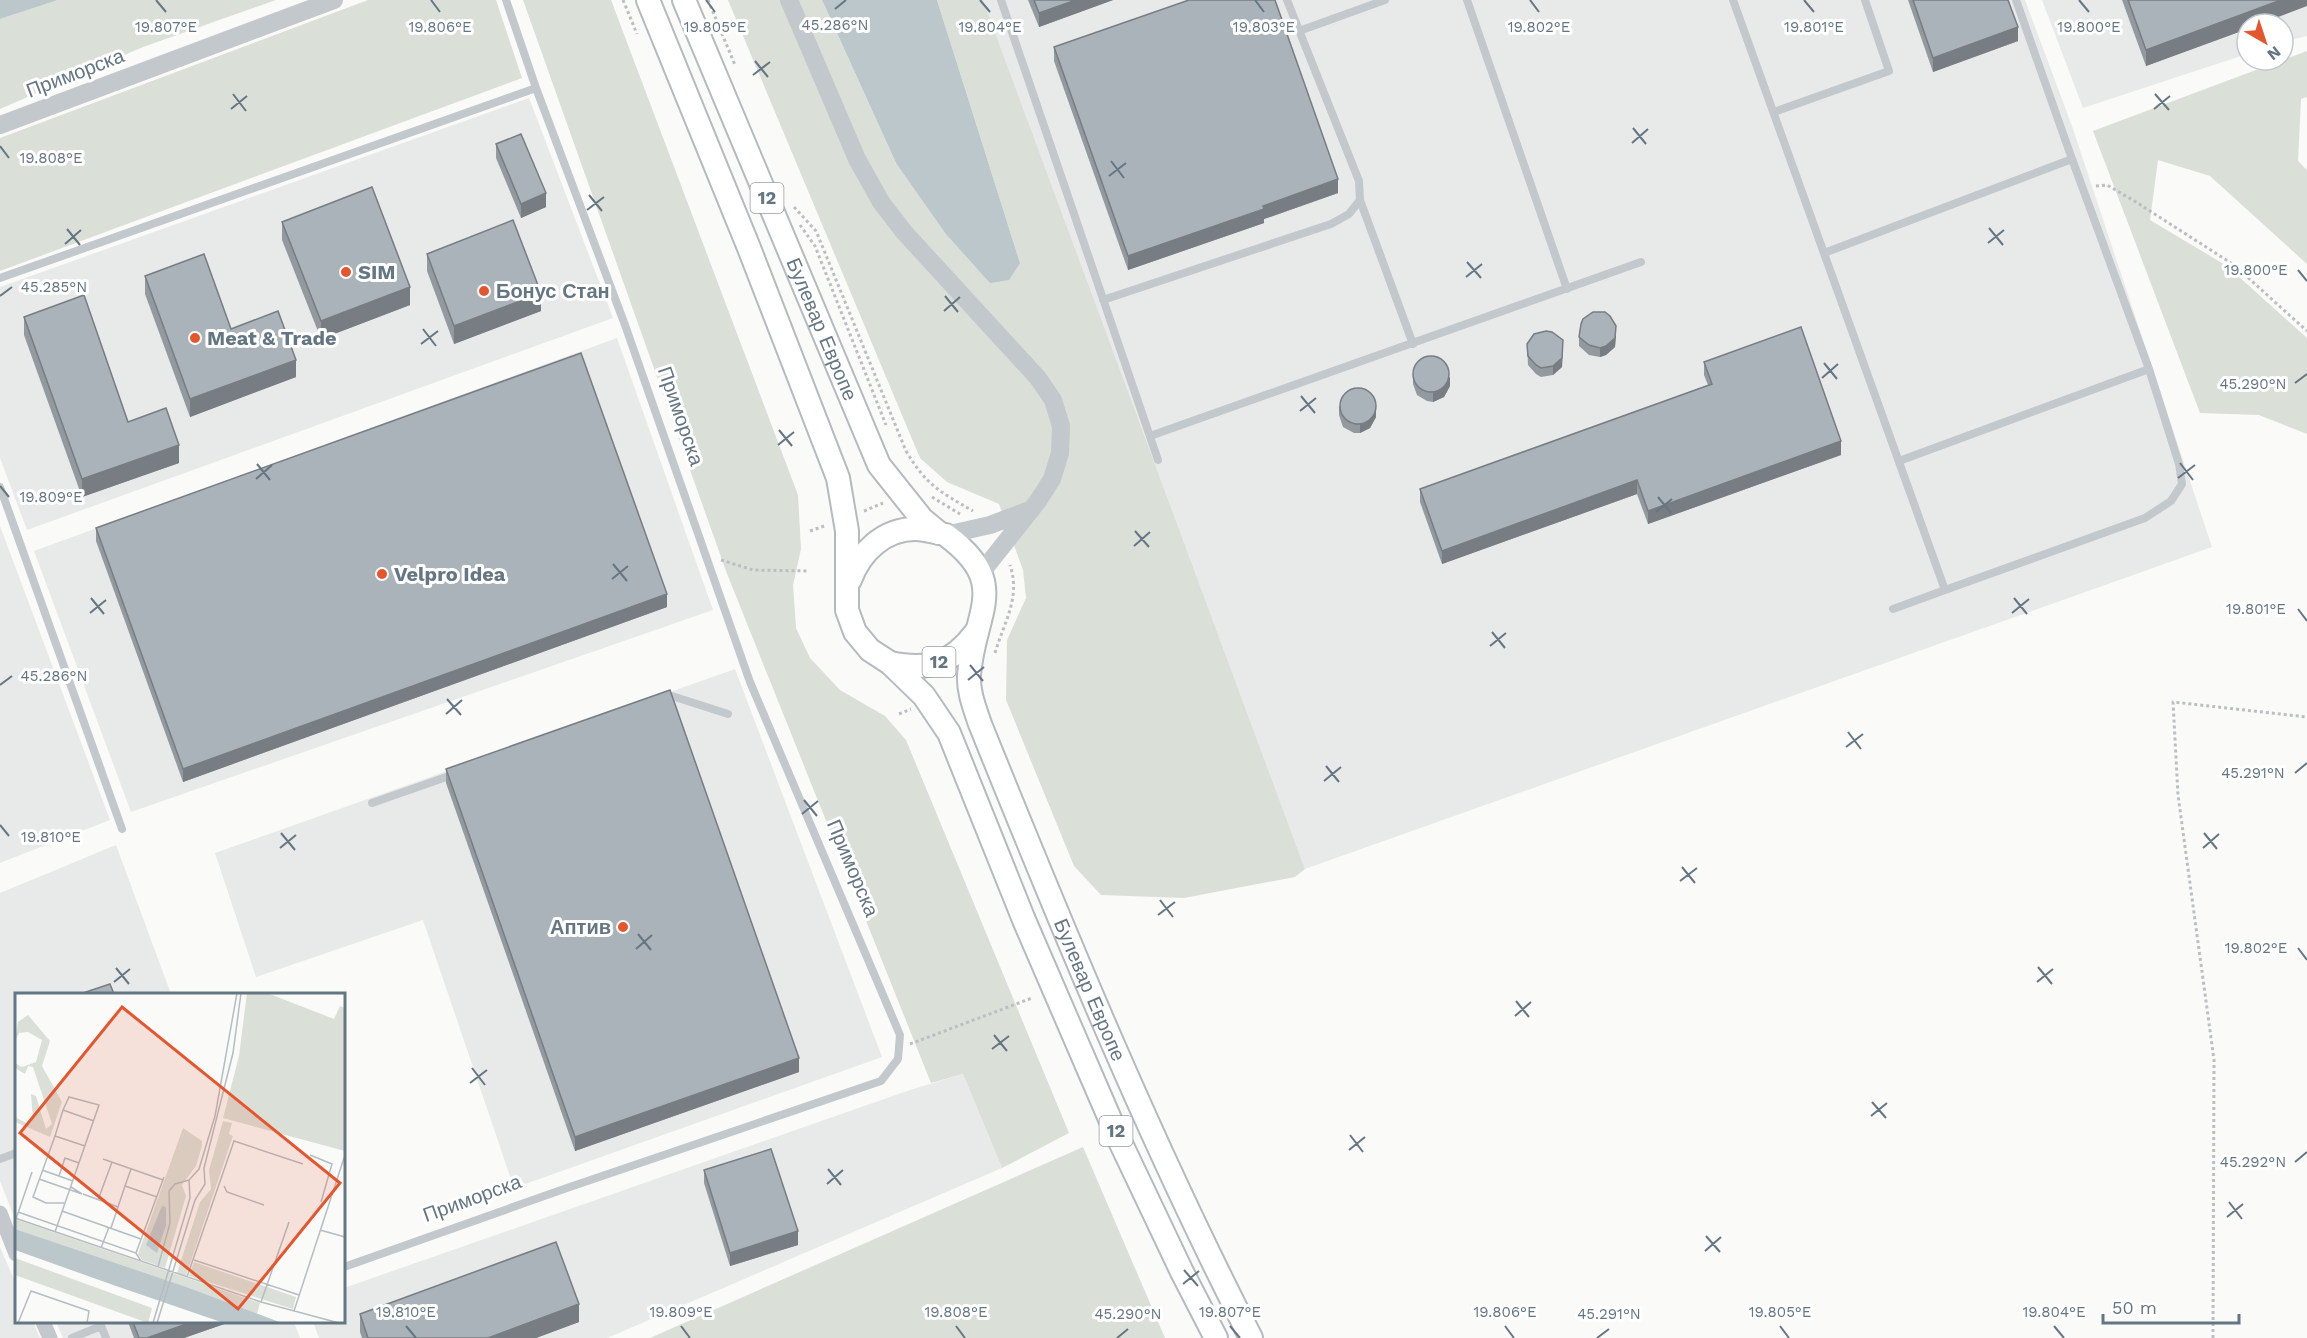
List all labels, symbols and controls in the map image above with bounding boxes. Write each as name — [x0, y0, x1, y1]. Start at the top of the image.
north arrow — [2235, 12, 2295, 72]
text: 45.286°N — [802, 16, 868, 34]
text: 19.807°E — [135, 18, 197, 36]
text: 19.806°E — [408, 18, 472, 36]
text: 19.805°E — [684, 18, 746, 36]
text: 19.804°E — [958, 18, 1022, 36]
text: 19.803°E — [1233, 18, 1295, 36]
text: 19.802°E — [1508, 18, 1570, 36]
text: 19.801°E — [1784, 18, 1844, 36]
text: 19.800°E — [2057, 18, 2121, 36]
text: N — [2264, 42, 2285, 64]
street label: Приморска — [23, 43, 128, 103]
text: 19.808°E — [19, 149, 83, 167]
road number: 12 — [750, 183, 783, 213]
street label: Булевар Европе — [781, 254, 863, 404]
place label: SIM — [358, 260, 395, 284]
text: 19.800°E — [2224, 261, 2288, 279]
marker: SIM — [339, 265, 353, 279]
text: 45.285°N — [21, 278, 87, 296]
place label: Бонус Стан — [496, 279, 610, 303]
marker: Бонус Стан — [477, 284, 491, 298]
place label: Meat & Trade — [207, 326, 337, 350]
marker: Meat & Trade — [188, 331, 202, 345]
street label: Приморска — [653, 363, 709, 469]
text: 45.290°N — [2219, 375, 2287, 393]
text: 19.809°E — [19, 488, 83, 506]
place label: Velpro Idea — [394, 562, 506, 586]
marker: Velpro Idea — [375, 567, 389, 581]
text: 19.801°E — [2226, 600, 2286, 618]
road number: 12 — [922, 647, 956, 677]
text: 45.286°N — [21, 667, 87, 685]
text: 45.291°N — [2221, 764, 2285, 782]
street label: Приморска — [822, 816, 885, 921]
text: 19.810°E — [21, 828, 81, 846]
place label: Аптив — [550, 915, 611, 939]
street label: Булевар Европе — [1049, 915, 1131, 1065]
marker: Аптив — [616, 920, 630, 934]
text: 19.802°E — [2225, 939, 2287, 957]
inset map — [15, 993, 345, 1323]
road number: 12 — [1100, 1116, 1132, 1146]
text: 45.292°N — [2220, 1153, 2286, 1171]
street label: Приморска — [420, 1169, 525, 1227]
scale bar — [2103, 1287, 2240, 1325]
text: 50 m — [2112, 1297, 2157, 1318]
text: 19.810°E — [376, 1303, 436, 1321]
text: 19.809°E — [649, 1303, 713, 1321]
text: 19.808°E — [924, 1303, 988, 1321]
text: 19.807°E — [1199, 1303, 1261, 1321]
text: 19.806°E — [1473, 1303, 1537, 1321]
text: 19.805°E — [1749, 1303, 1811, 1321]
text: 19.804°E — [2022, 1303, 2086, 1321]
text: 45.290°N — [1094, 1305, 1162, 1323]
text: 45.291°N — [1577, 1305, 1641, 1323]

